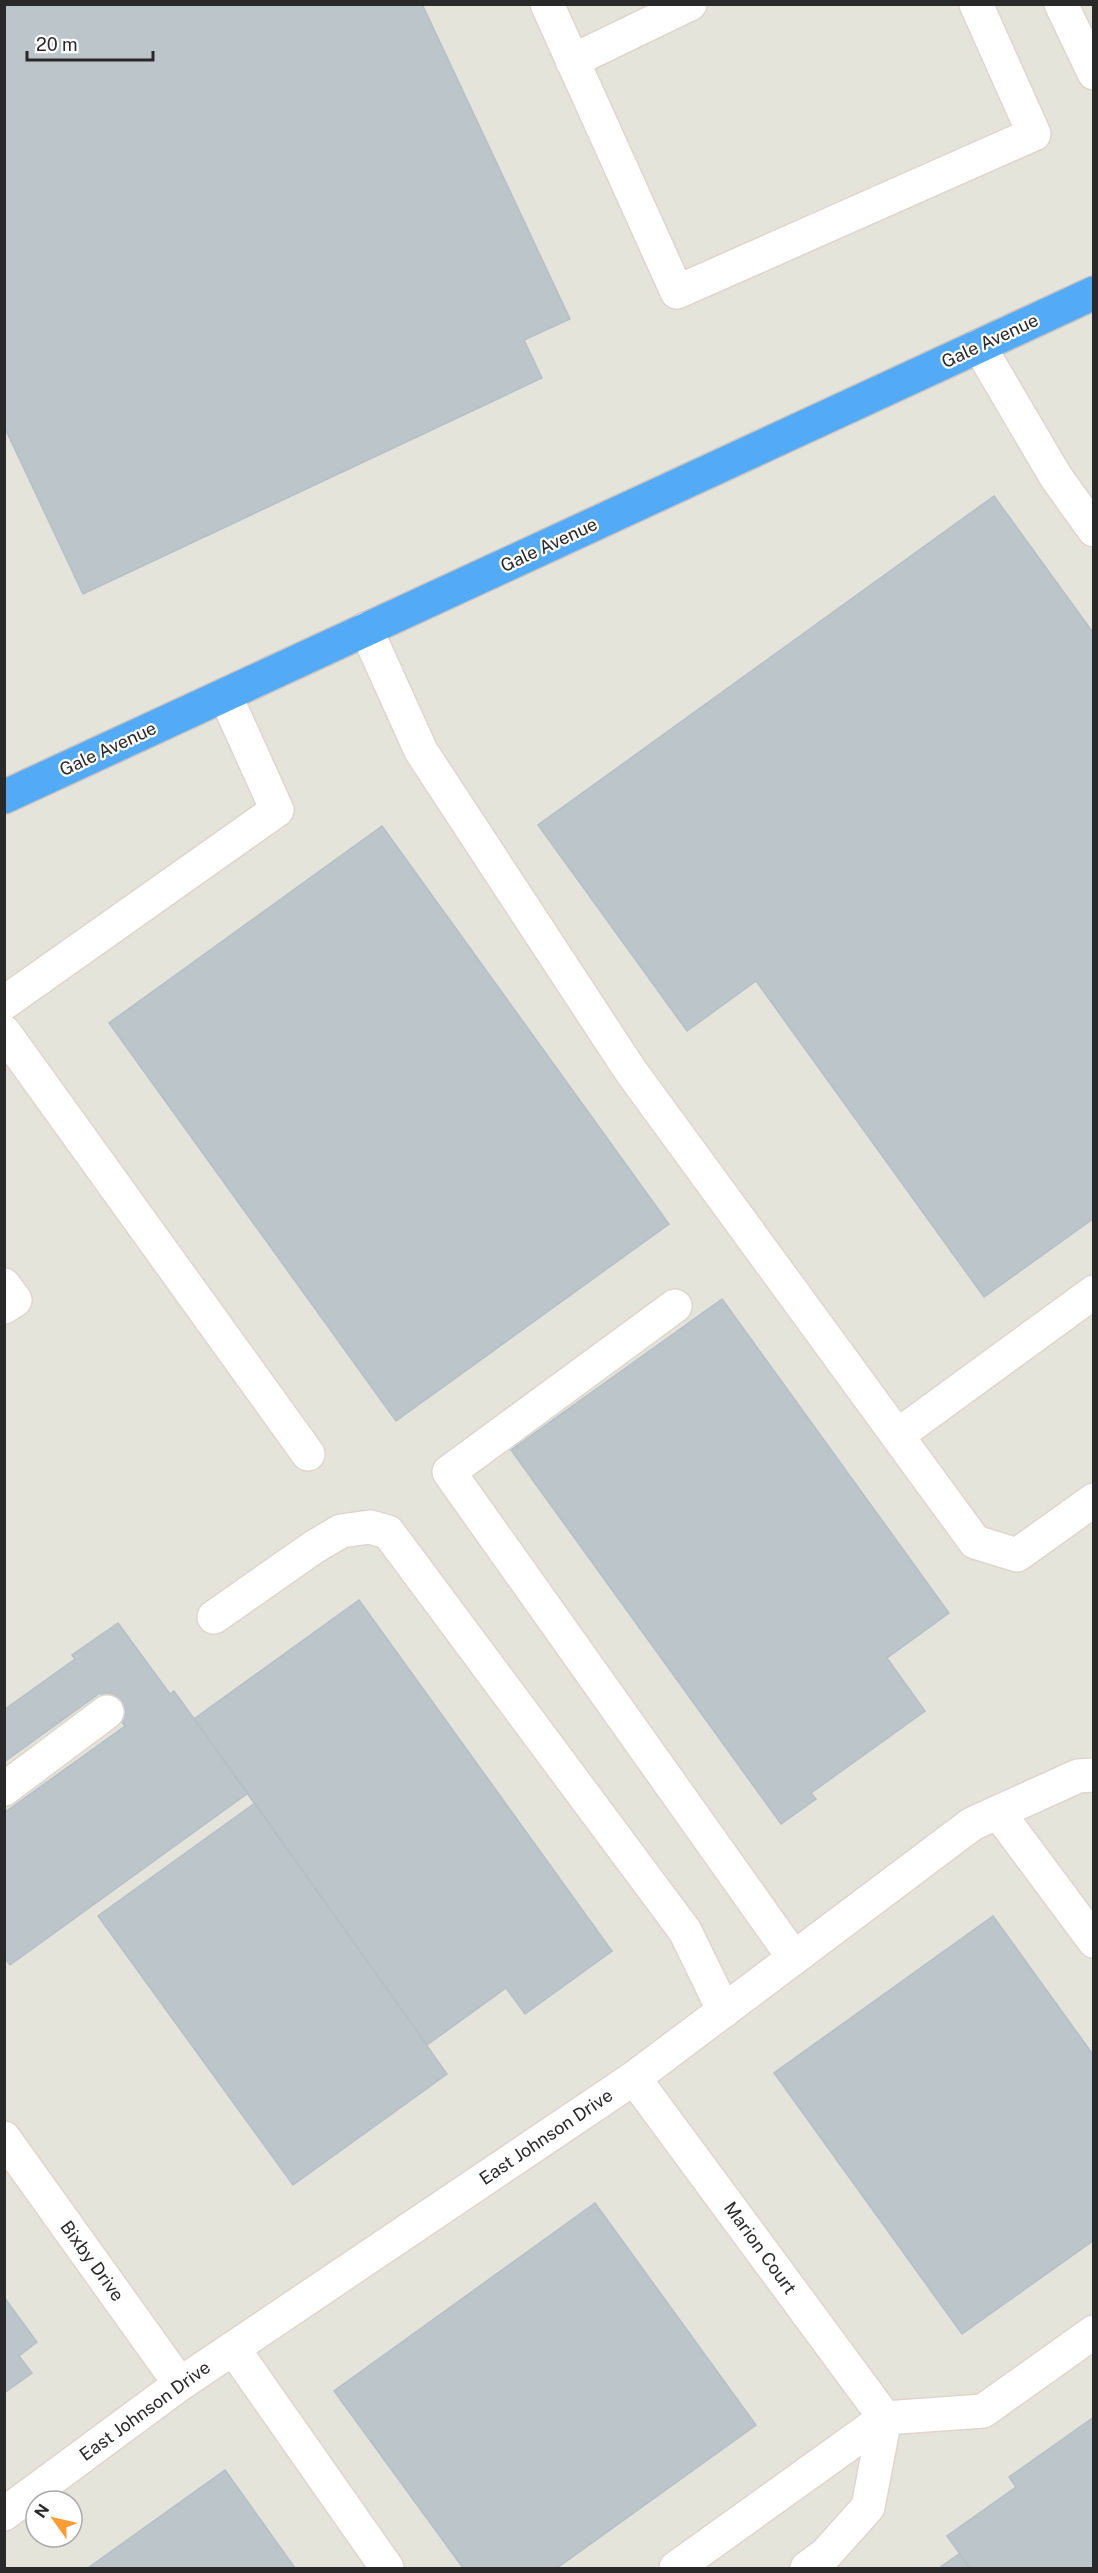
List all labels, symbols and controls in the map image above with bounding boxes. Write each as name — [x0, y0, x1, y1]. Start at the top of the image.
scale bar — [27, 24, 153, 62]
text: 20 m — [36, 34, 78, 55]
street label: Gale Avenue — [938, 309, 1042, 372]
street label: Gale Avenue — [497, 513, 601, 576]
street label: Gale Avenue — [56, 717, 160, 780]
street label: East Johnson Drive — [475, 2084, 616, 2189]
street label: Marion Court — [720, 2197, 801, 2298]
street label: Bixby Drive — [56, 2216, 129, 2305]
street label: East Johnson Drive — [75, 2356, 214, 2465]
north arrow — [24, 2489, 84, 2549]
text: N — [31, 2500, 53, 2521]

